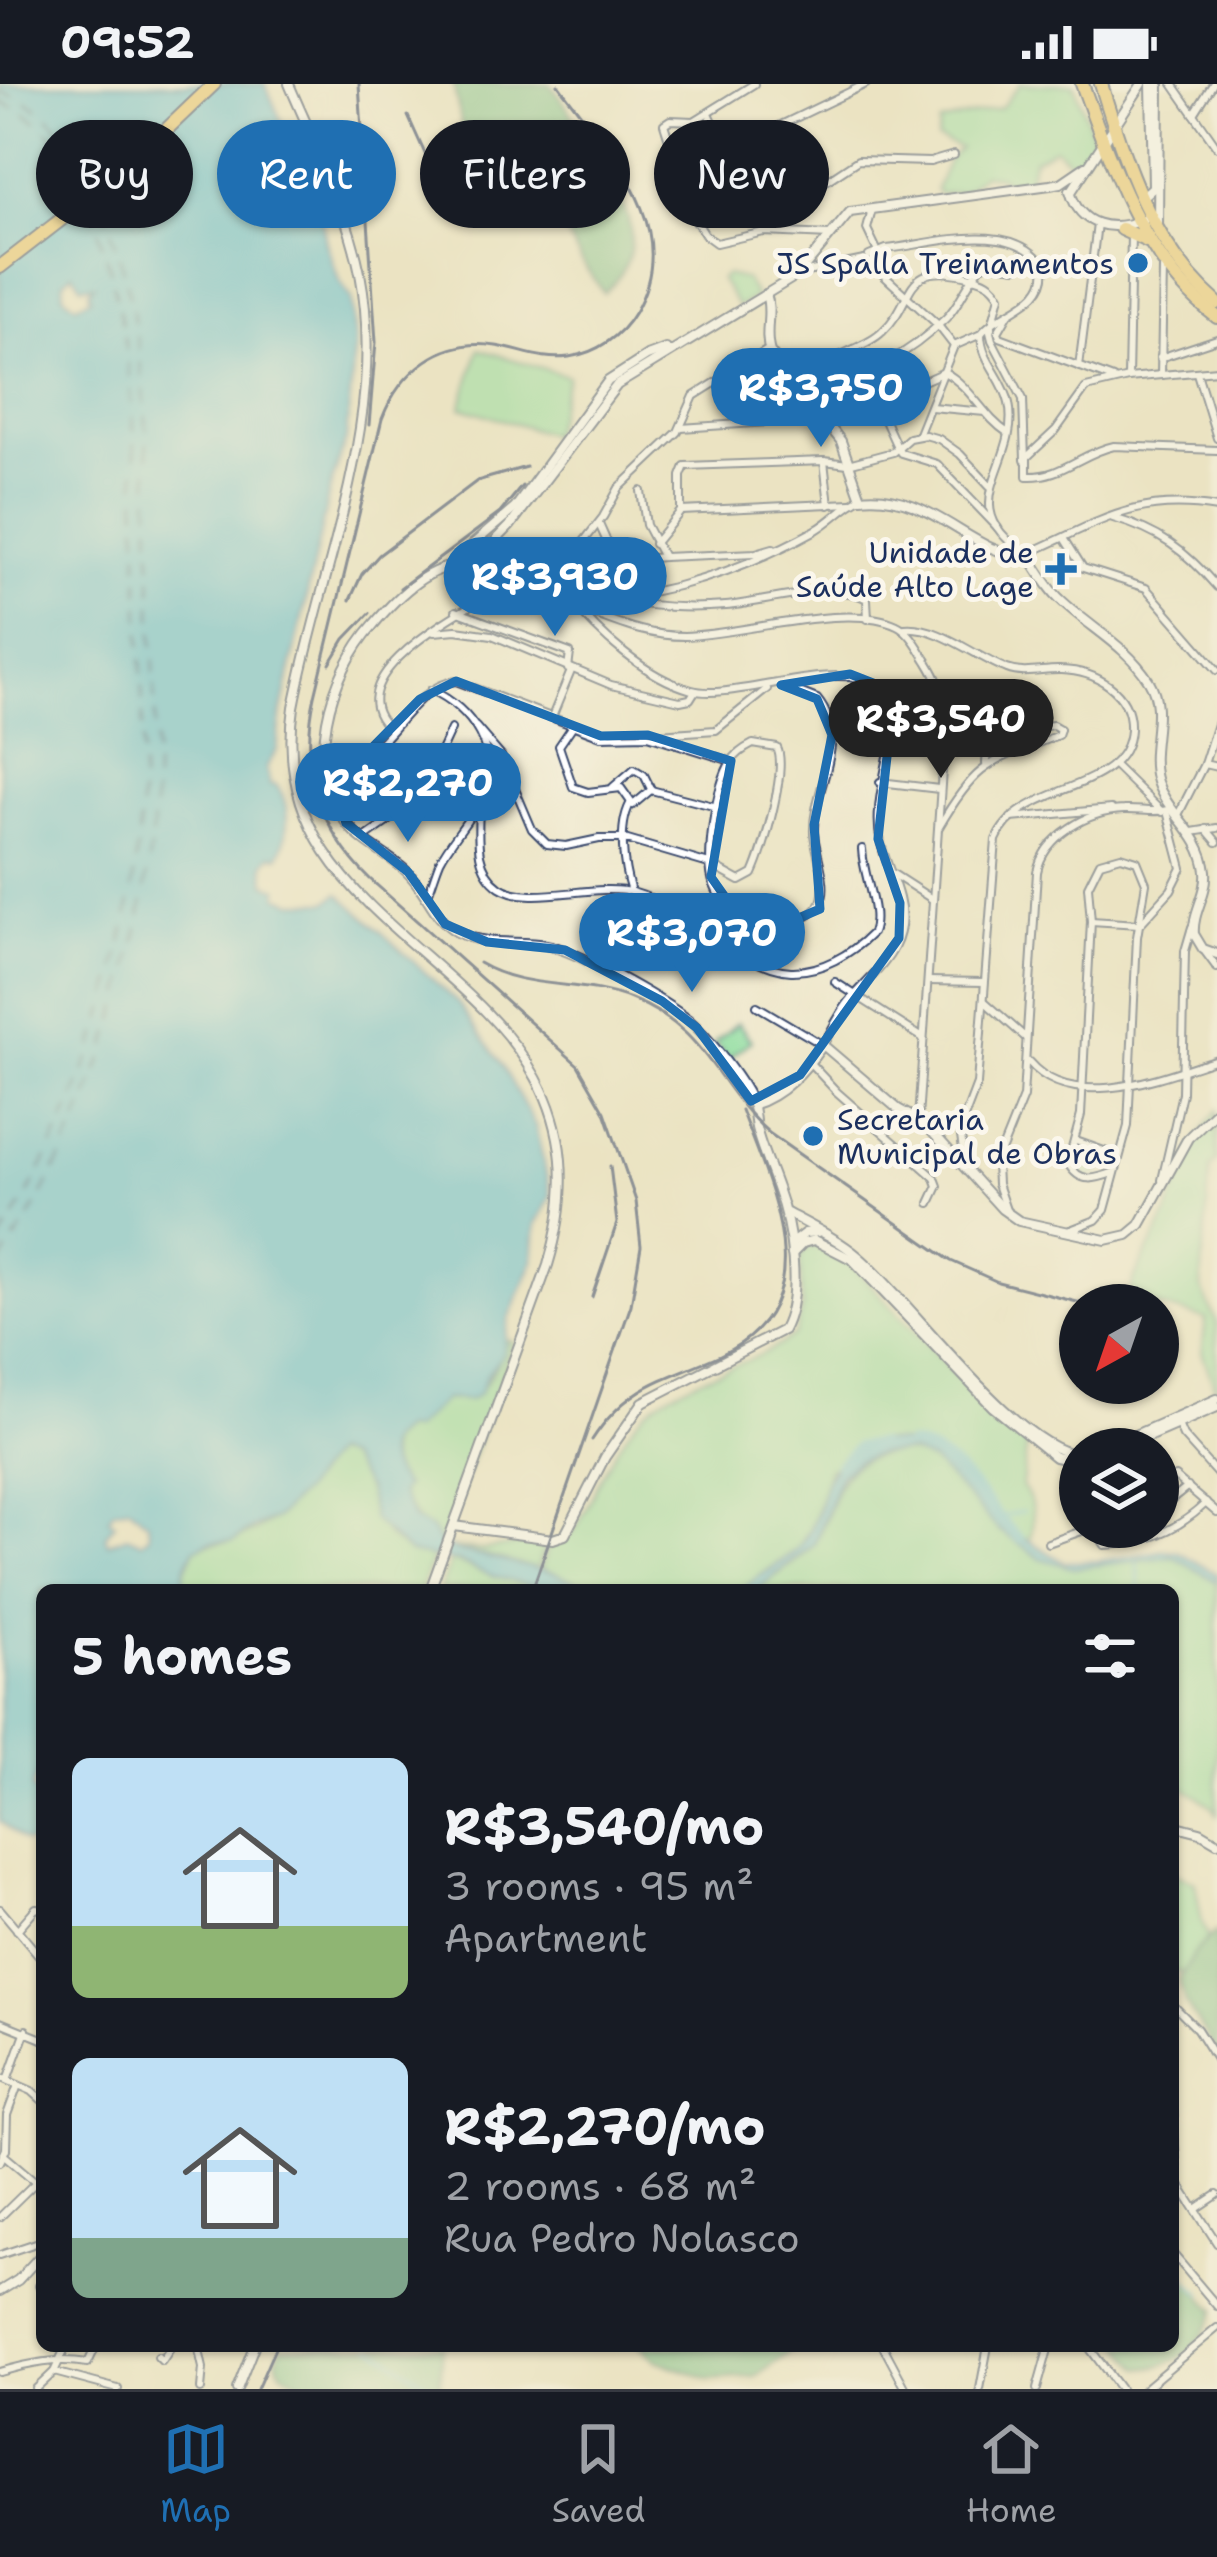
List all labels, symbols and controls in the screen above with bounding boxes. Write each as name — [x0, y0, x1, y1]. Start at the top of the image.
text: 09:52 — [60, 12, 195, 72]
chip: Buy — [36, 120, 193, 228]
chip: Rent — [217, 120, 396, 228]
chip: Filters — [420, 120, 630, 228]
chip: New — [654, 120, 829, 228]
place label: JS Spalla Treinamentos — [776, 243, 1114, 284]
marker: JS Spalla Treinamentos — [1125, 250, 1151, 276]
pin: R$3,750 — [710, 348, 932, 450]
text: R$3,750 — [738, 361, 904, 413]
place label: Unidade de Saúde Alto Lage — [796, 532, 1034, 607]
pin: R$3,930 — [444, 537, 666, 639]
text: R$3,930 — [471, 550, 639, 602]
marker: Unidade de Saúde Alto Lage — [1045, 553, 1077, 585]
pin: R$3,540 — [830, 679, 1052, 781]
text: R$3,540 — [856, 692, 1026, 744]
pin: R$2,270 — [297, 743, 519, 845]
text: R$2,270 — [322, 756, 494, 808]
pin: R$3,070 — [581, 893, 803, 995]
text: R$3,070 — [606, 906, 778, 958]
place label: Secretaria Municipal de Obras — [837, 1099, 1117, 1174]
marker: Secretaria Municipal de Obras — [800, 1123, 826, 1149]
north arrow — [1059, 1284, 1179, 1404]
map controls — [1059, 1284, 1179, 1548]
button: layers — [1059, 1428, 1179, 1548]
text: 5 homes — [72, 1622, 292, 1690]
icon: filters — [1077, 1623, 1143, 1689]
text: R$3,540/mo — [444, 1792, 764, 1860]
icon: home — [168, 1806, 312, 1950]
text: 3 rooms · 95 m² — [444, 1860, 754, 1912]
text: Apartment — [444, 1912, 647, 1964]
text: R$2,270/mo — [444, 2092, 766, 2160]
icon: home — [168, 2106, 312, 2250]
text: 2 rooms · 68 m² — [444, 2160, 756, 2212]
text: Rua Pedro Nolasco — [444, 2212, 800, 2264]
tab: Map — [160, 2416, 231, 2533]
tab: Saved — [552, 2416, 645, 2533]
tab: Home — [966, 2416, 1057, 2533]

